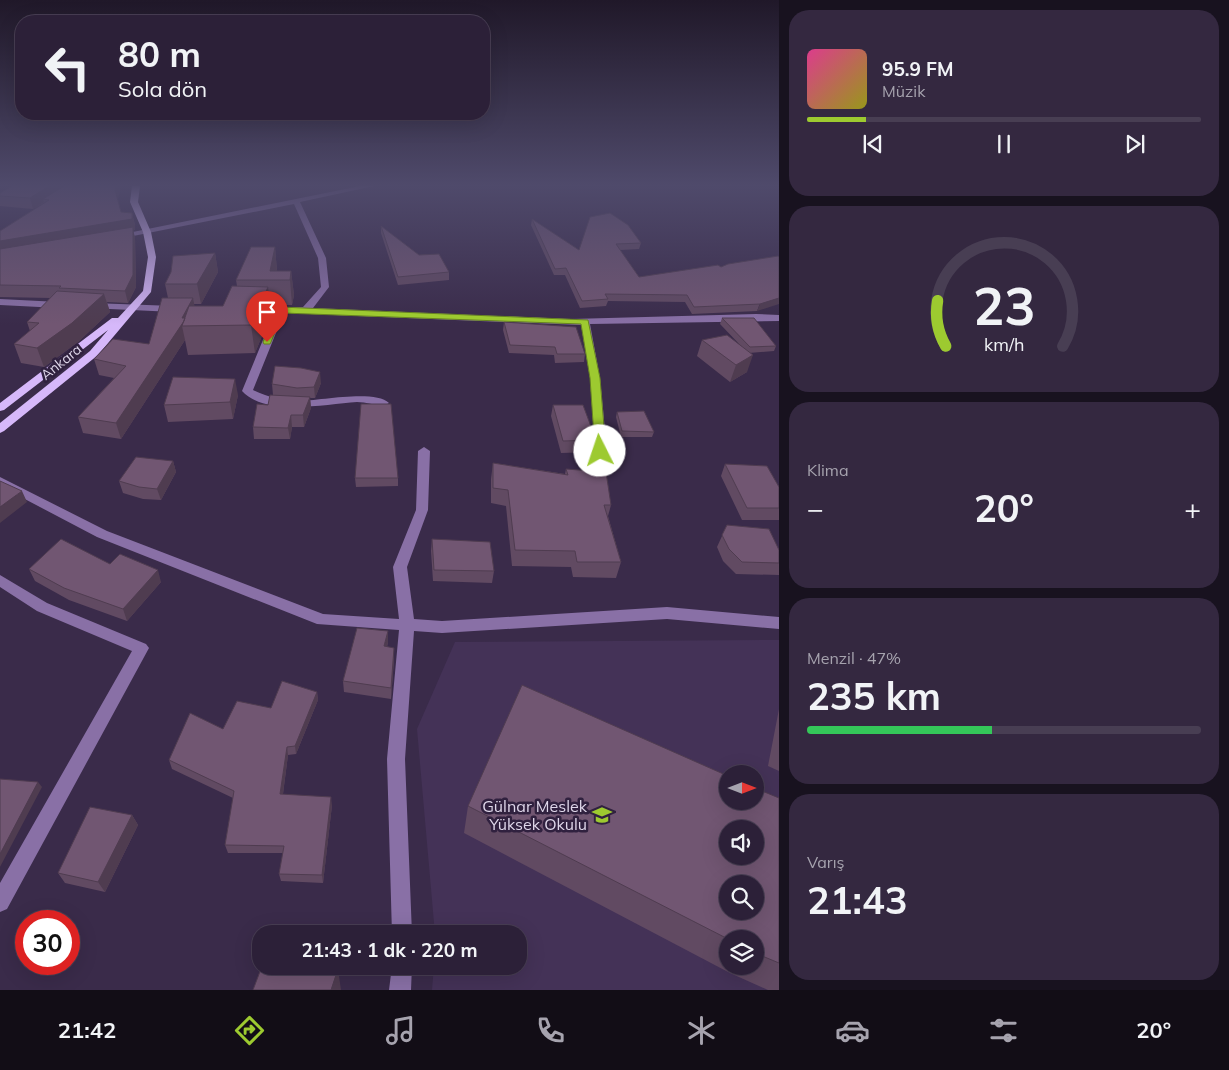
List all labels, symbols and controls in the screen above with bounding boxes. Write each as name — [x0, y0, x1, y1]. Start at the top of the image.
text: 80 m — [118, 32, 201, 76]
icon: left — [35, 35, 100, 100]
text: 95.9 FM — [882, 57, 954, 81]
text: Sola dön — [118, 75, 207, 103]
text: Müzik — [882, 81, 925, 101]
icon: previous — [859, 130, 887, 158]
icon: pause — [990, 130, 1018, 158]
icon: next — [1121, 130, 1149, 158]
text: 23 — [973, 273, 1035, 338]
pin — [246, 291, 288, 342]
icon: arrive — [253, 298, 281, 326]
text: km/h — [984, 333, 1024, 355]
street label: Ankara — [37, 340, 85, 384]
position arrow — [573, 424, 625, 476]
text: Klima — [807, 460, 849, 480]
text: 20° — [974, 484, 1034, 532]
text: − — [807, 491, 824, 526]
text: + — [1184, 491, 1201, 526]
text: Menzil · 47% — [807, 648, 901, 668]
text: 235 km — [807, 672, 941, 720]
north arrow — [719, 765, 764, 810]
map controls — [719, 765, 764, 975]
place label: Gülnar Meslek Yüksek Okulu — [482, 796, 588, 834]
school or university icon: Gülnar Meslek Yüksek Okulu — [591, 804, 613, 826]
button: sound — [719, 820, 764, 865]
text: Varış — [807, 852, 844, 872]
button: search — [719, 875, 764, 920]
text: 21:43 — [807, 876, 908, 924]
speed limit sign: 30 — [15, 910, 80, 975]
button: layers — [719, 930, 764, 975]
text: 21:43 · 1 dk · 220 m — [301, 938, 478, 962]
icon: directions — [232, 1013, 267, 1048]
icon: music — [383, 1013, 418, 1048]
icon: phone — [533, 1013, 568, 1048]
icon: climate — [684, 1013, 719, 1048]
icon: car — [835, 1013, 870, 1048]
icon: filters — [986, 1013, 1021, 1048]
text: 21:42 — [58, 1016, 116, 1044]
text: 20° — [1136, 1016, 1171, 1044]

